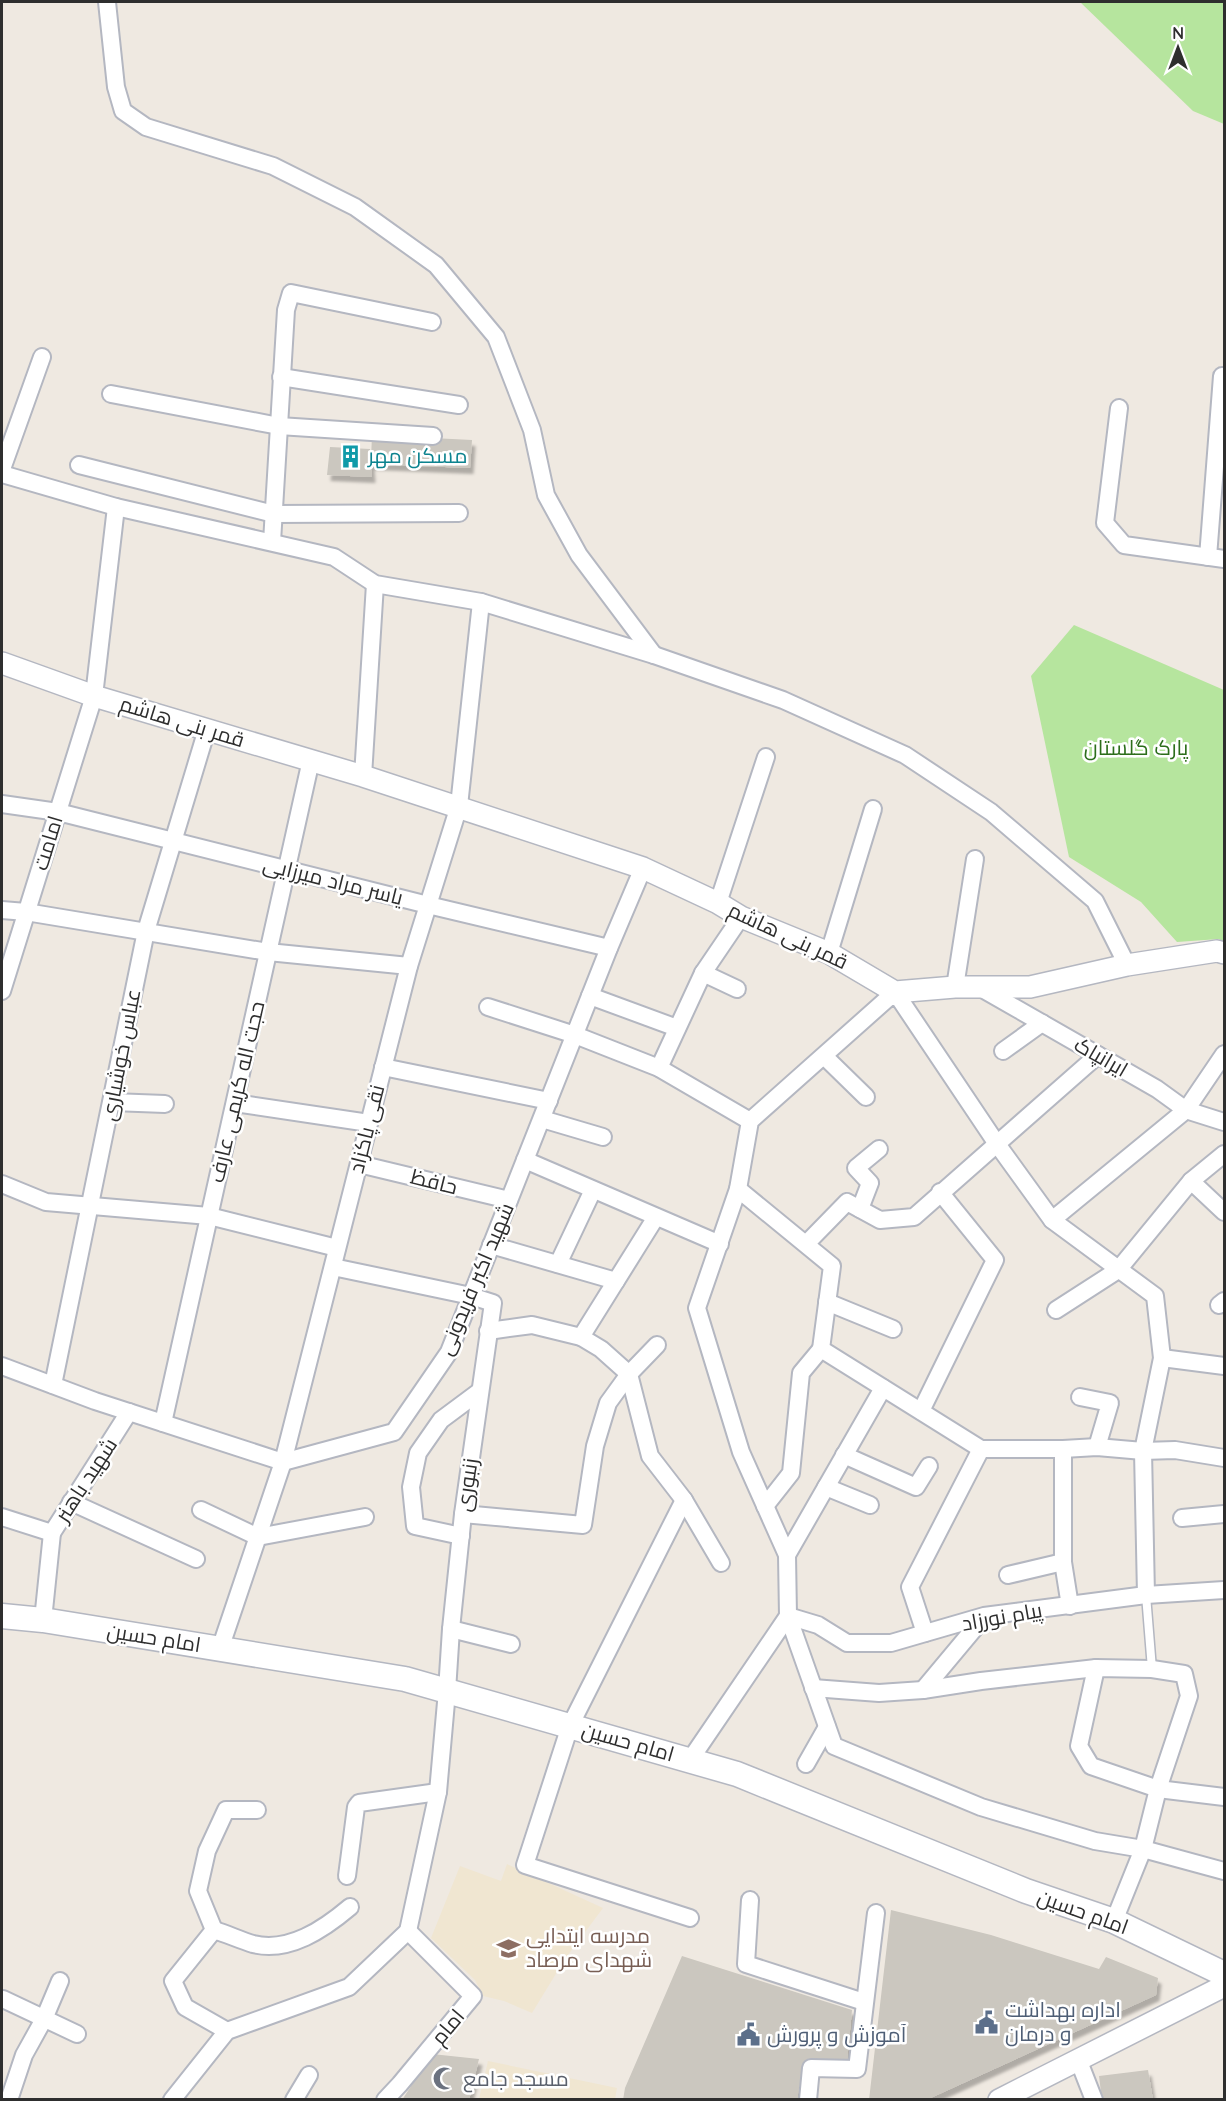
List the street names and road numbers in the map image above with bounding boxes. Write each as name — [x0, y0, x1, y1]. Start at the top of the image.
street label: قمر بنی هاشم — [116, 690, 248, 754]
street label: امامت — [26, 812, 68, 873]
street label: یاسر مراد میرزایی — [260, 850, 406, 911]
street label: قمر بنی هاشم — [724, 896, 852, 976]
street label: عباس خوشیاری — [94, 987, 147, 1123]
street label: حجت اله کریمی عارف — [202, 998, 271, 1185]
street label: ایرانپاک — [1070, 1030, 1133, 1083]
street label: نقی پاکزاد — [342, 1082, 392, 1176]
street label: حافظ — [408, 1163, 460, 1199]
street label: شهید اکبر فریدونی — [431, 1199, 520, 1359]
street label: شهید باهنر — [48, 1432, 123, 1528]
street label: زنبوری — [449, 1456, 484, 1513]
street label: پیام نورزاد — [959, 1596, 1045, 1638]
street label: امام حسین — [105, 1617, 203, 1659]
street label: امام حسین — [579, 1715, 677, 1769]
street label: امام حسین — [1034, 1883, 1132, 1941]
street label: امام — [425, 2003, 471, 2051]

